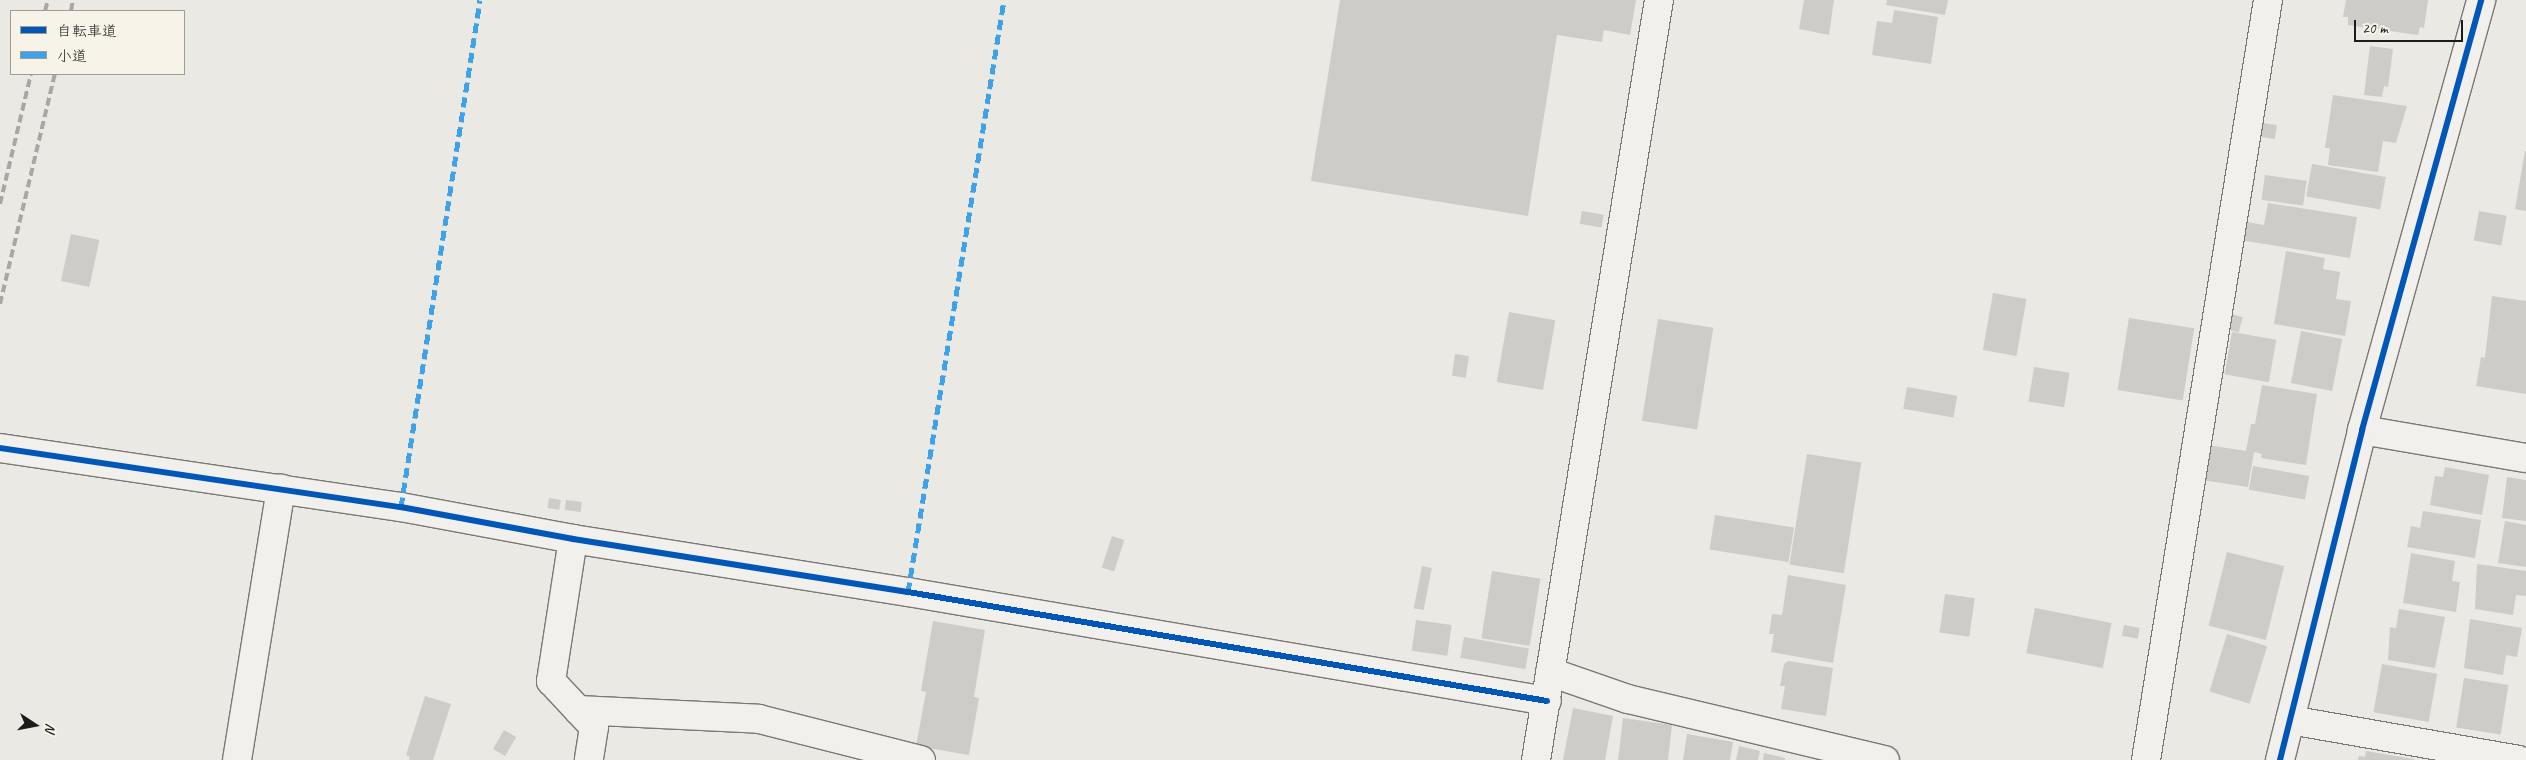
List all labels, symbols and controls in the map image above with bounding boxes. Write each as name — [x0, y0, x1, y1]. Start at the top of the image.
legend — [10, 10, 185, 75]
scale bar — [2356, 10, 2465, 42]
text: 20 m — [2362, 19, 2388, 38]
text: 自転車道 — [57, 22, 117, 41]
text: 小道 — [57, 47, 87, 66]
north arrow — [10, 700, 60, 750]
text: N — [41, 722, 59, 734]

